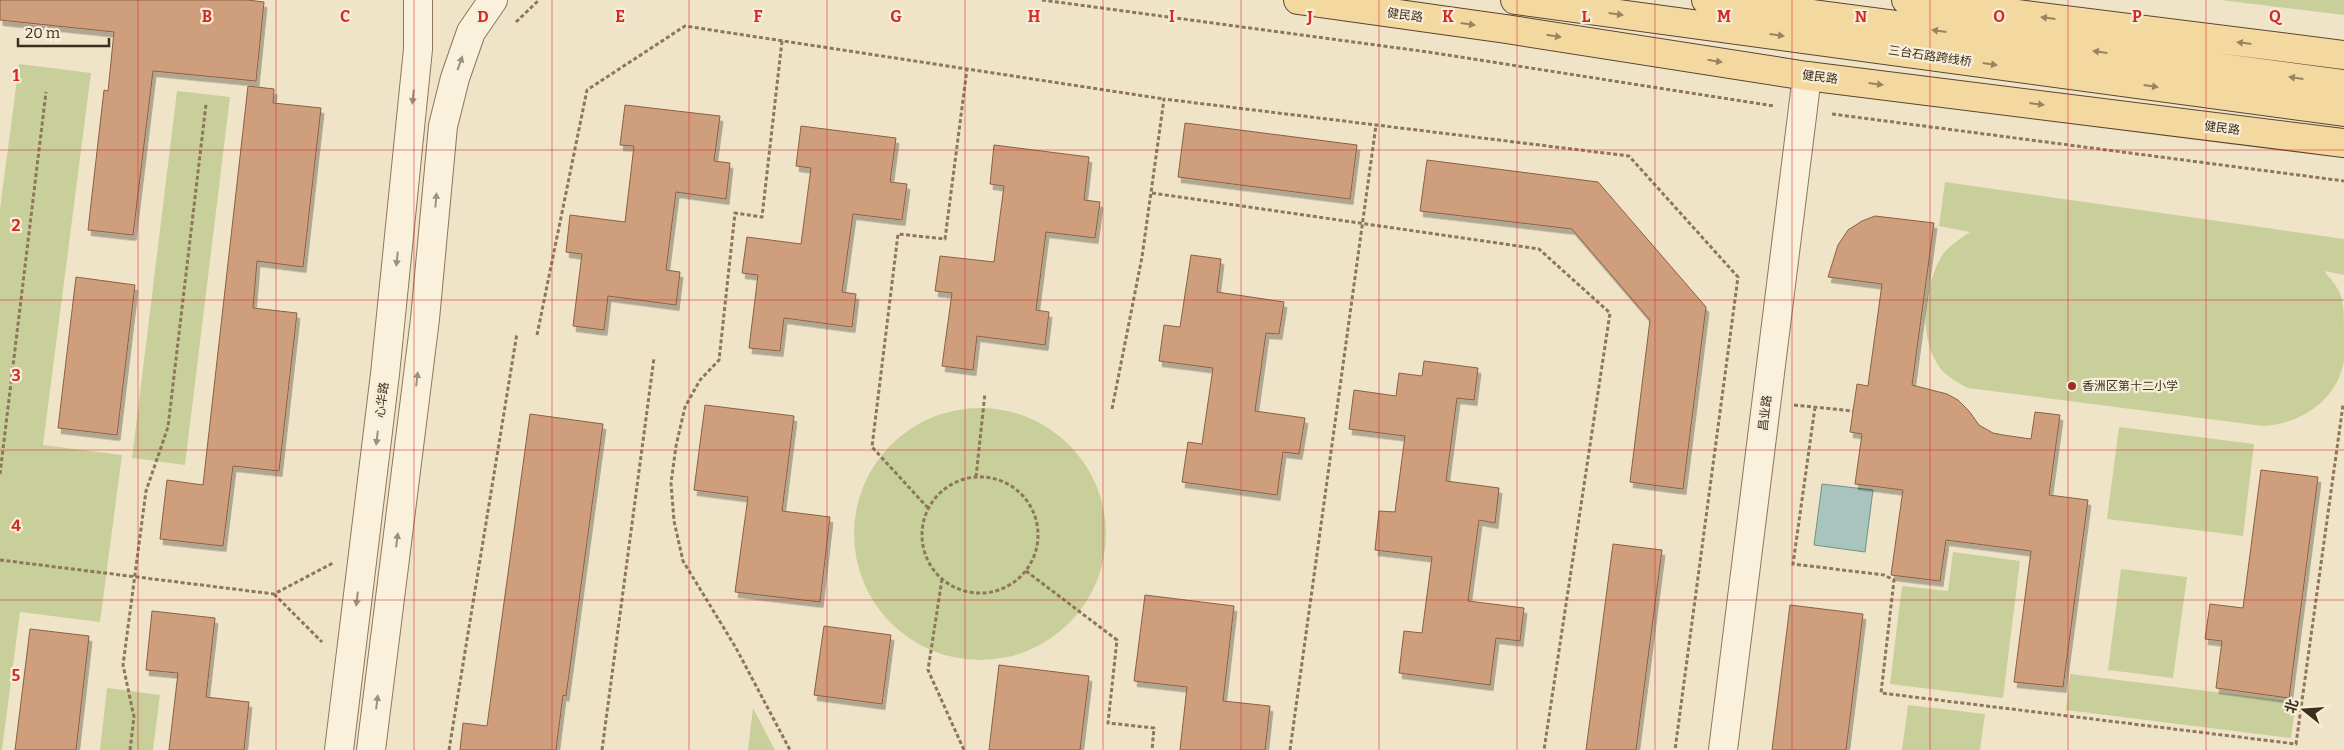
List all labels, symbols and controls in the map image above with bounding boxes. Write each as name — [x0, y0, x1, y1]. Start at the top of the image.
street label: 健民路 — [1386, 6, 1424, 24]
text: B — [202, 7, 212, 26]
text: C — [340, 7, 350, 26]
text: D — [477, 7, 489, 26]
text: E — [615, 7, 625, 26]
text: F — [754, 7, 763, 26]
text: G — [890, 7, 902, 26]
text: H — [1028, 7, 1041, 26]
text: I — [1169, 7, 1175, 26]
text: J — [1306, 7, 1313, 26]
text: K — [1442, 7, 1454, 26]
text: L — [1582, 7, 1591, 26]
text: M — [1717, 7, 1731, 26]
text: N — [1855, 7, 1867, 26]
text: O — [1993, 7, 2005, 26]
text: P — [2132, 7, 2142, 26]
text: Q — [2269, 7, 2283, 26]
one-way arrow — [1608, 10, 1624, 18]
one-way arrow — [2039, 14, 2055, 22]
scale bar — [18, 15, 109, 47]
one-way arrow — [1460, 20, 1476, 28]
text: 20 m — [25, 24, 61, 42]
one-way arrow — [1930, 27, 1946, 35]
one-way arrow — [1769, 32, 1785, 40]
one-way arrow — [1546, 33, 1562, 41]
one-way arrow — [2235, 38, 2251, 46]
street label: 三台石路跨线桥 — [1887, 43, 1973, 69]
one-way arrow — [2092, 48, 2108, 56]
one-way arrow — [457, 55, 464, 70]
one-way arrow — [1707, 58, 1723, 66]
one-way arrow — [1982, 60, 1998, 68]
text: 1 — [13, 66, 20, 85]
street label: 健民路 — [1801, 68, 1839, 86]
one-way arrow — [2287, 74, 2303, 82]
one-way arrow — [1868, 80, 1884, 88]
one-way arrow — [2143, 82, 2159, 90]
one-way arrow — [409, 90, 417, 106]
one-way arrow — [2029, 100, 2045, 108]
street label: 健民路 — [2203, 119, 2241, 137]
one-way arrow — [432, 192, 440, 208]
text: 2 — [11, 216, 21, 235]
one-way arrow — [393, 251, 401, 267]
text: 3 — [11, 366, 21, 385]
one-way arrow — [414, 371, 422, 387]
place label: 香洲区第十二小学 — [2082, 379, 2178, 393]
marker: 香洲区第十二小学 — [2066, 380, 2078, 392]
street label: 心华路 — [373, 381, 391, 419]
street label: 昌业路 — [1756, 394, 1774, 432]
one-way arrow — [373, 430, 381, 446]
text: 4 — [11, 516, 21, 535]
one-way arrow — [393, 532, 401, 548]
one-way arrow — [353, 592, 361, 608]
text: 5 — [12, 666, 21, 685]
north arrow — [2279, 685, 2329, 735]
one-way arrow — [373, 693, 381, 709]
text: 北 — [2282, 697, 2302, 716]

